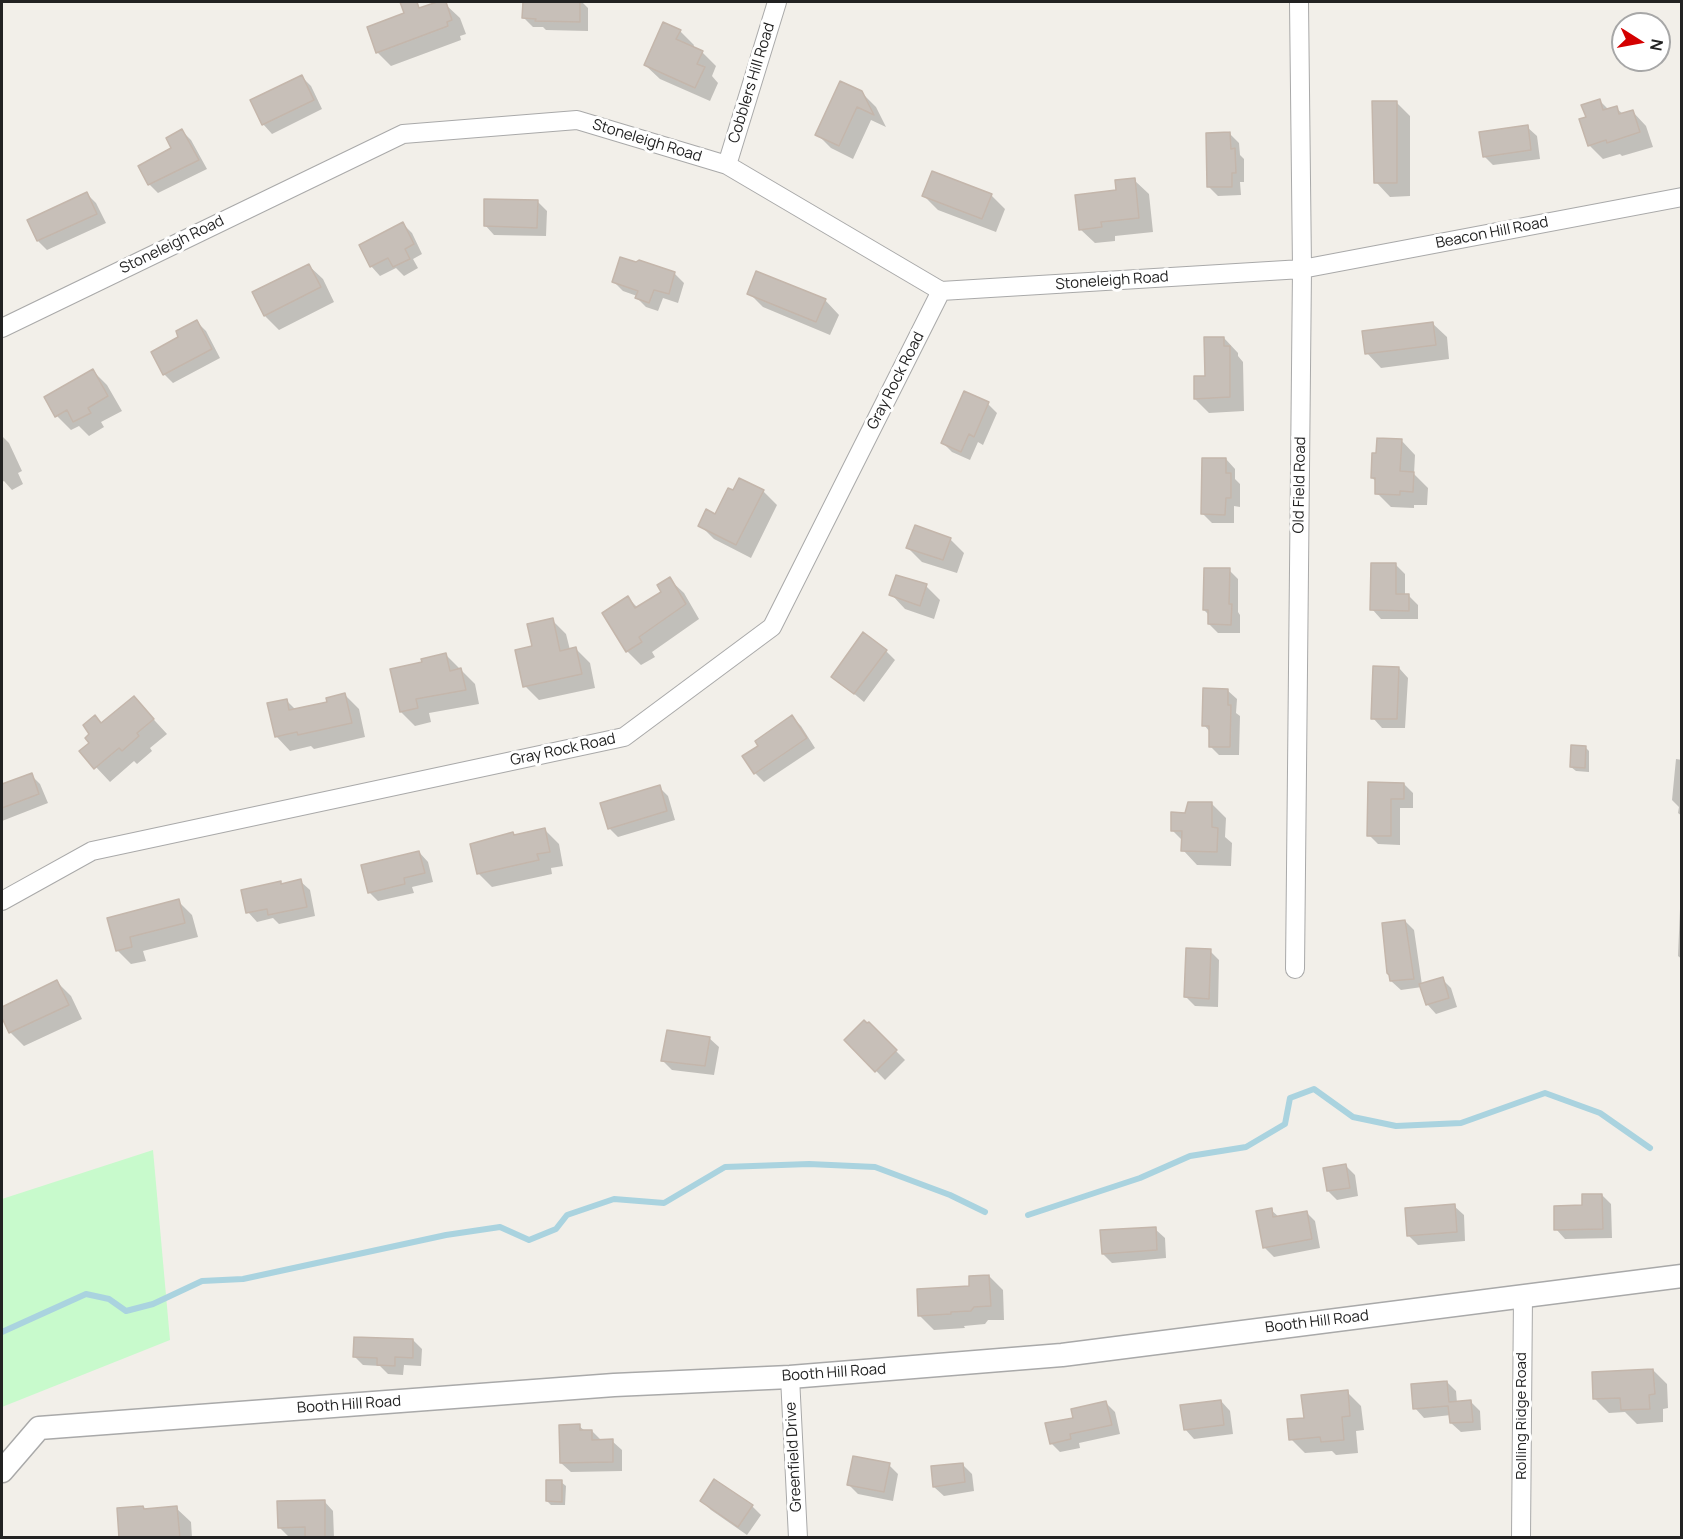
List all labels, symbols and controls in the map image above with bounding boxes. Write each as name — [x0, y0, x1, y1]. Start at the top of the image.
north arrow — [1611, 12, 1671, 72]
street label: Cobblers Hill Road — [725, 21, 779, 145]
text: N — [1645, 37, 1669, 53]
street label: Stoneleigh Road — [590, 116, 704, 166]
street label: Stoneleigh Road — [117, 212, 227, 278]
street label: Beacon Hill Road — [1434, 213, 1550, 253]
street label: Stoneleigh Road — [1055, 268, 1169, 294]
street label: Gray Rock Road — [864, 329, 928, 433]
street label: Old Field Road — [1290, 436, 1310, 534]
street label: Gray Rock Road — [509, 730, 617, 770]
street label: Booth Hill Road — [1264, 1307, 1370, 1337]
street label: Rolling Ridge Road — [1513, 1352, 1531, 1480]
street label: Booth Hill Road — [781, 1360, 887, 1386]
street label: Booth Hill Road — [296, 1392, 402, 1418]
street label: Greenfield Drive — [782, 1401, 806, 1513]

